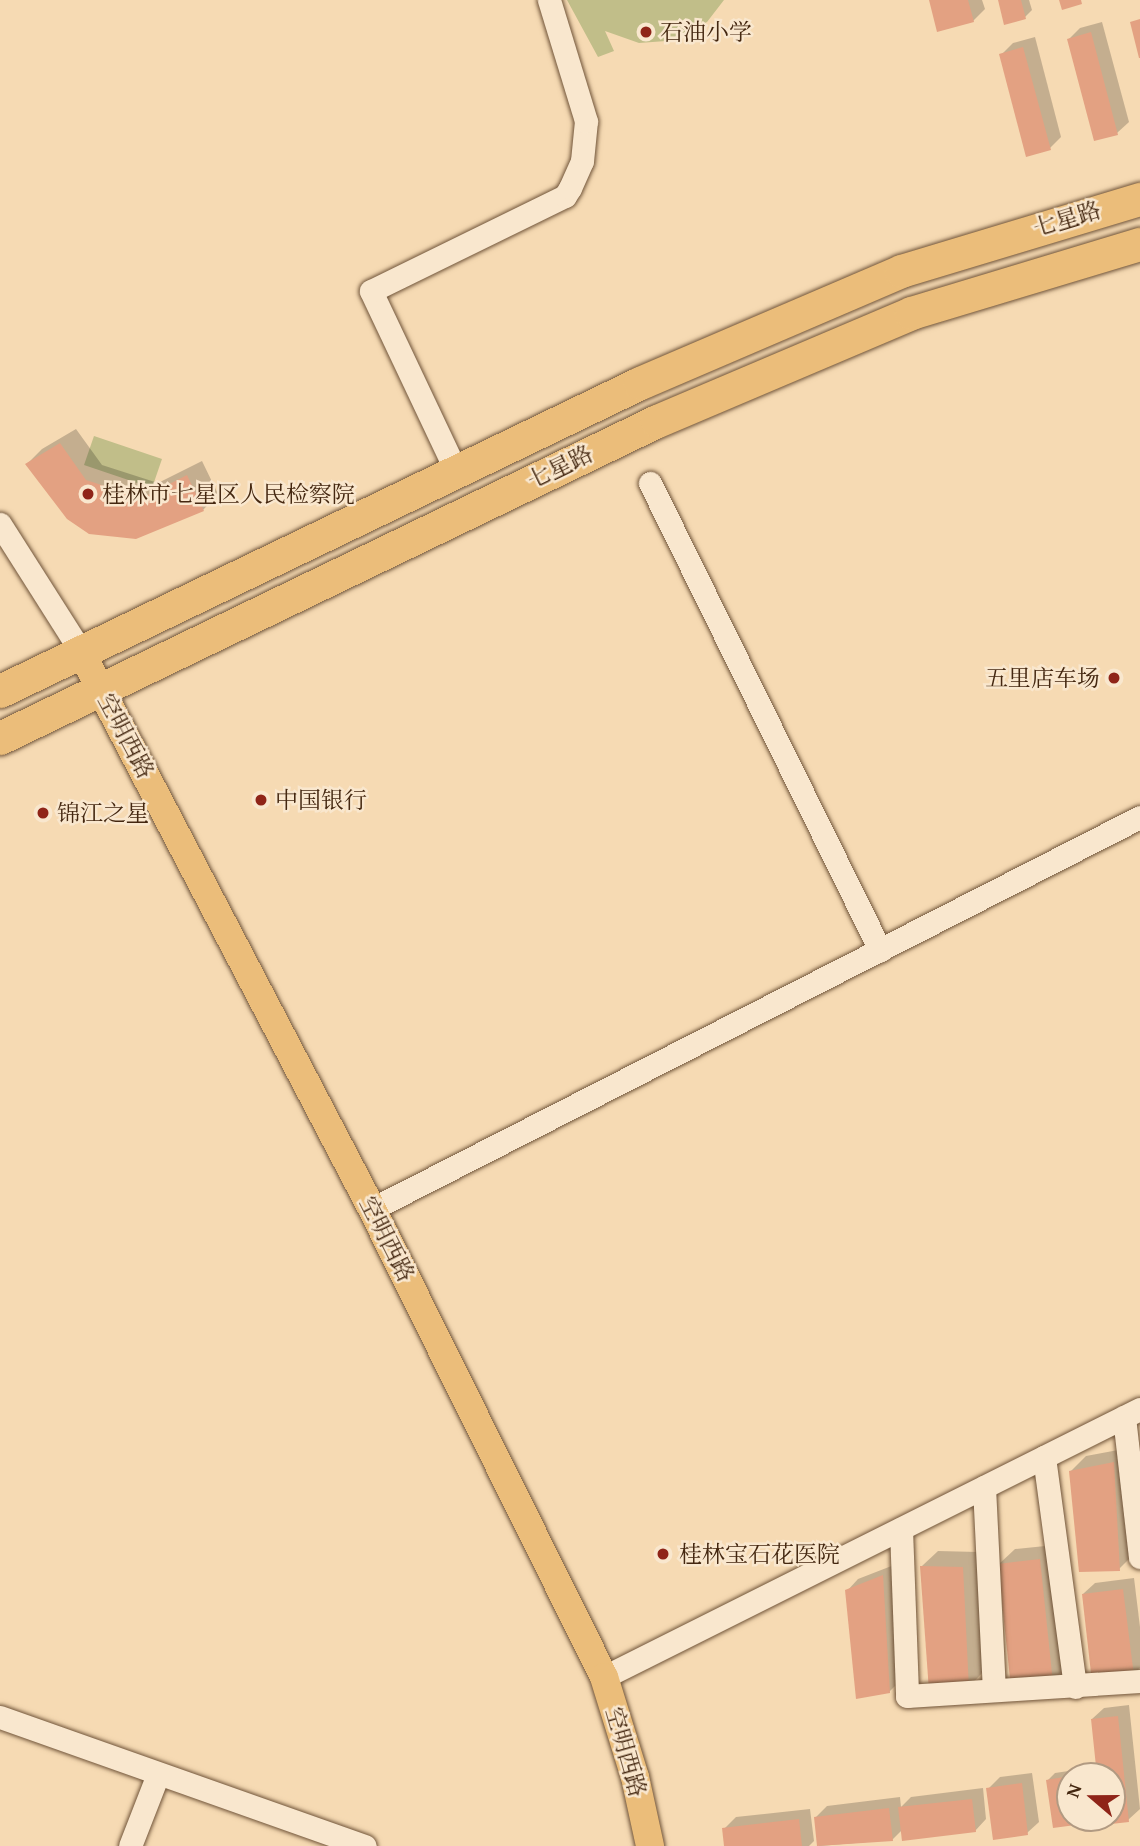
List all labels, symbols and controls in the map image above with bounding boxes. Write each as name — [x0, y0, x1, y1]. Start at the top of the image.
place label: 石油小学 — [660, 18, 752, 46]
marker: 石油小学 — [638, 24, 654, 40]
street label: 七星路 — [1030, 196, 1104, 242]
street label: 七星路 — [523, 439, 597, 495]
place label: 桂林市七星区人民检察院 — [102, 480, 355, 508]
marker: 桂林市七星区人民检察院 — [80, 486, 96, 502]
place label: 五里店车场 — [985, 664, 1100, 692]
marker: 五里店车场 — [1106, 670, 1122, 686]
street label: 空明西路 — [92, 689, 160, 783]
place label: 中国银行 — [275, 786, 367, 814]
marker: 中国银行 — [253, 792, 269, 808]
place label: 锦江之星 — [57, 799, 149, 827]
marker: 锦江之星 — [35, 805, 51, 821]
street label: 空明西路 — [354, 1192, 420, 1286]
place label: 桂林宝石花医院 — [679, 1540, 840, 1568]
marker: 桂林宝石花医院 — [653, 1544, 673, 1564]
street label: 空明西路 — [600, 1704, 652, 1800]
north arrow — [1056, 1762, 1126, 1832]
text: N — [1058, 1780, 1088, 1801]

